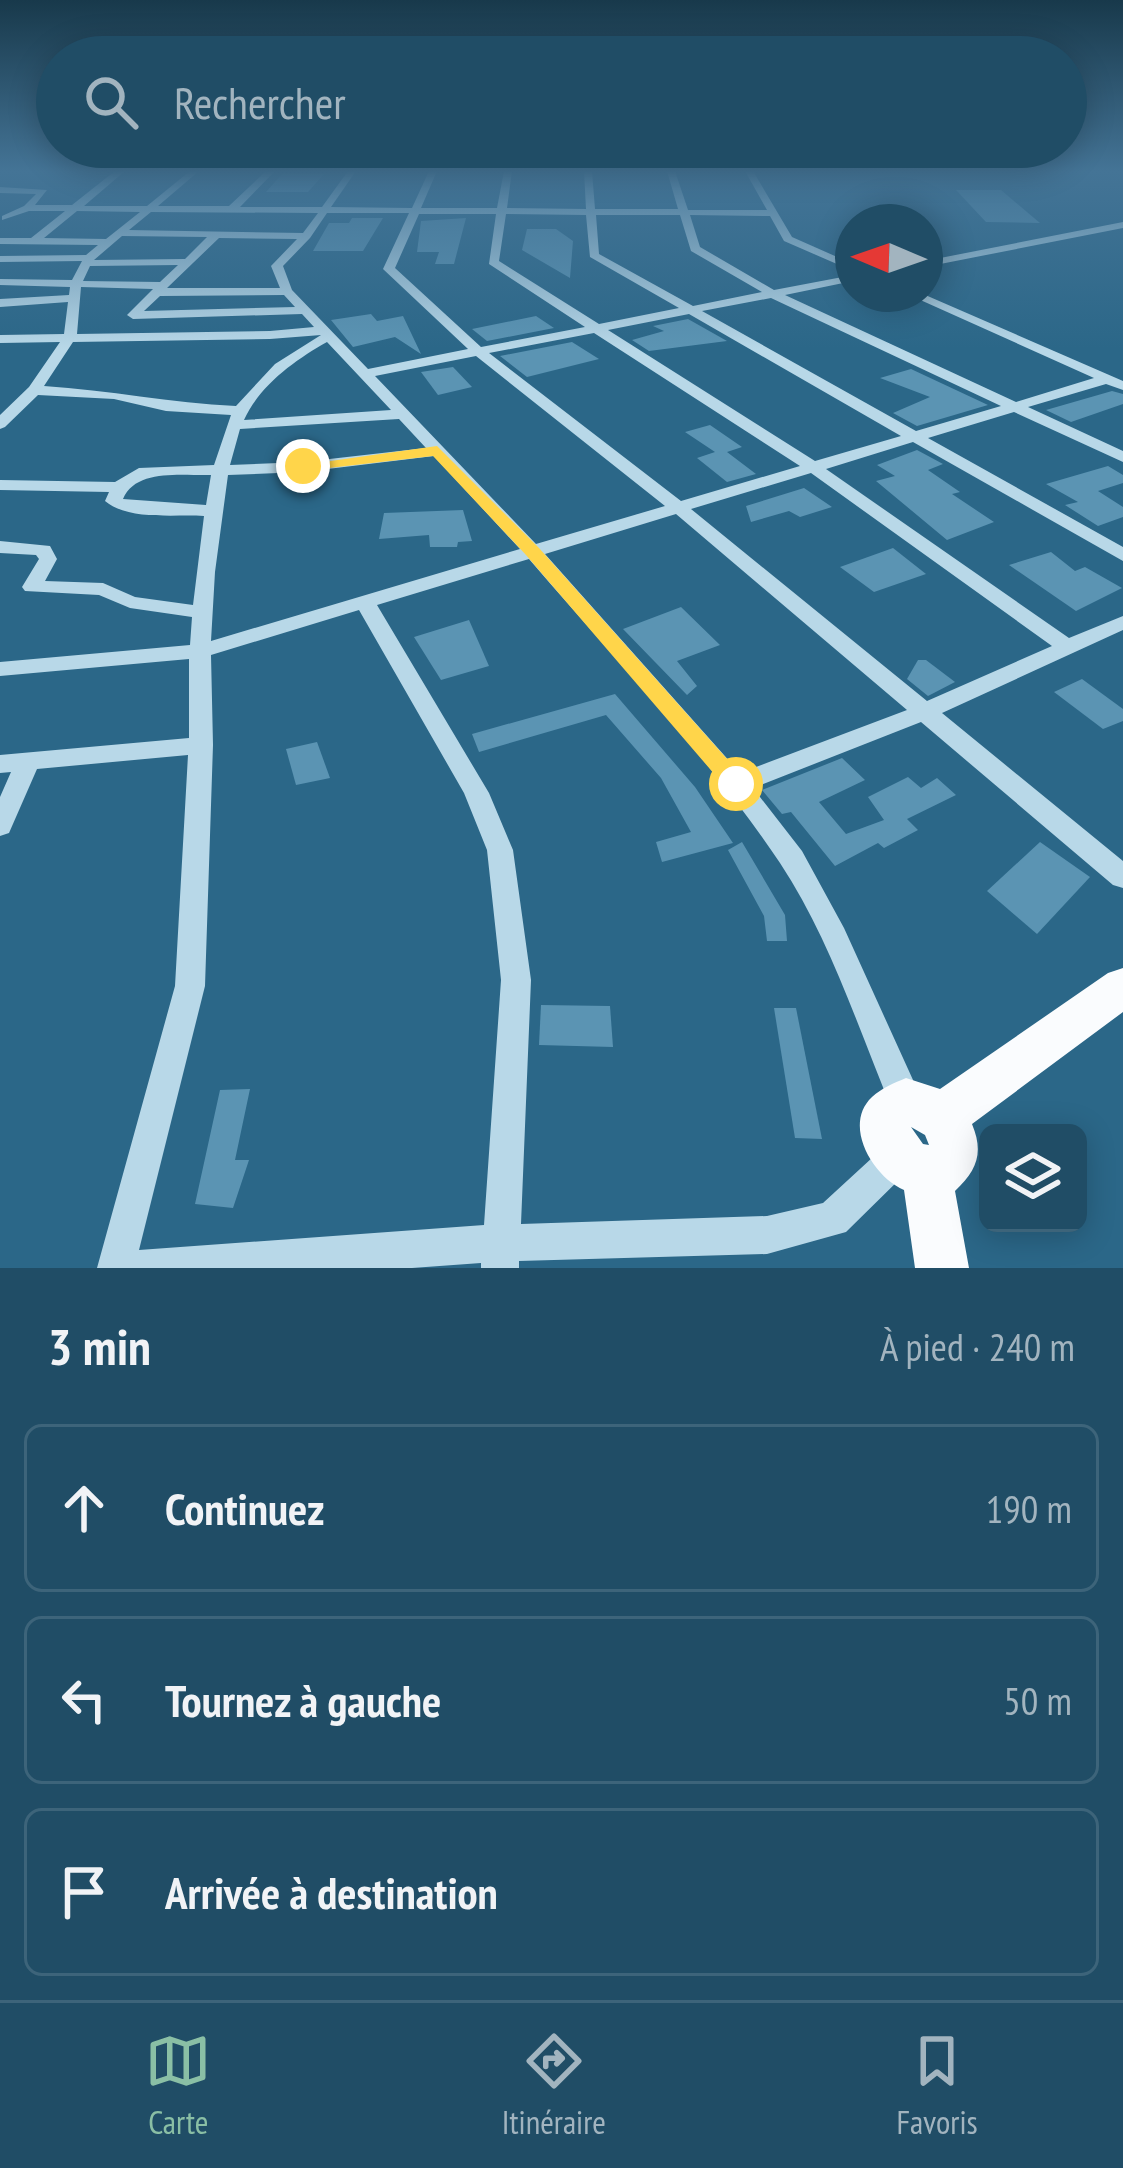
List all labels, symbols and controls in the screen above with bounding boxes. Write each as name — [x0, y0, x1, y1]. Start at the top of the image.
search box — [36, 36, 1087, 168]
icon: search — [78, 69, 144, 135]
text: Rechercher — [174, 73, 346, 131]
north arrow — [835, 204, 943, 312]
route end — [276, 439, 330, 493]
route start — [709, 757, 763, 811]
map controls — [979, 1124, 1087, 1232]
button: layers — [979, 1124, 1087, 1232]
text: 3 min — [48, 1313, 151, 1379]
text: À pied · 240 m — [880, 1321, 1075, 1372]
icon: ahead — [51, 1475, 117, 1541]
text: Continuez — [165, 1479, 324, 1537]
text: 190 m — [986, 1483, 1072, 1534]
icon: left — [51, 1667, 117, 1733]
text: Tournez à gauche — [165, 1671, 441, 1729]
text: 50 m — [1003, 1675, 1072, 1726]
icon: arrive — [51, 1859, 117, 1925]
text: Arrivée à destination — [165, 1863, 498, 1921]
tab: Carte — [145, 2028, 211, 2143]
tab: Itinéraire — [502, 2028, 606, 2143]
tab: Favoris — [896, 2028, 978, 2143]

